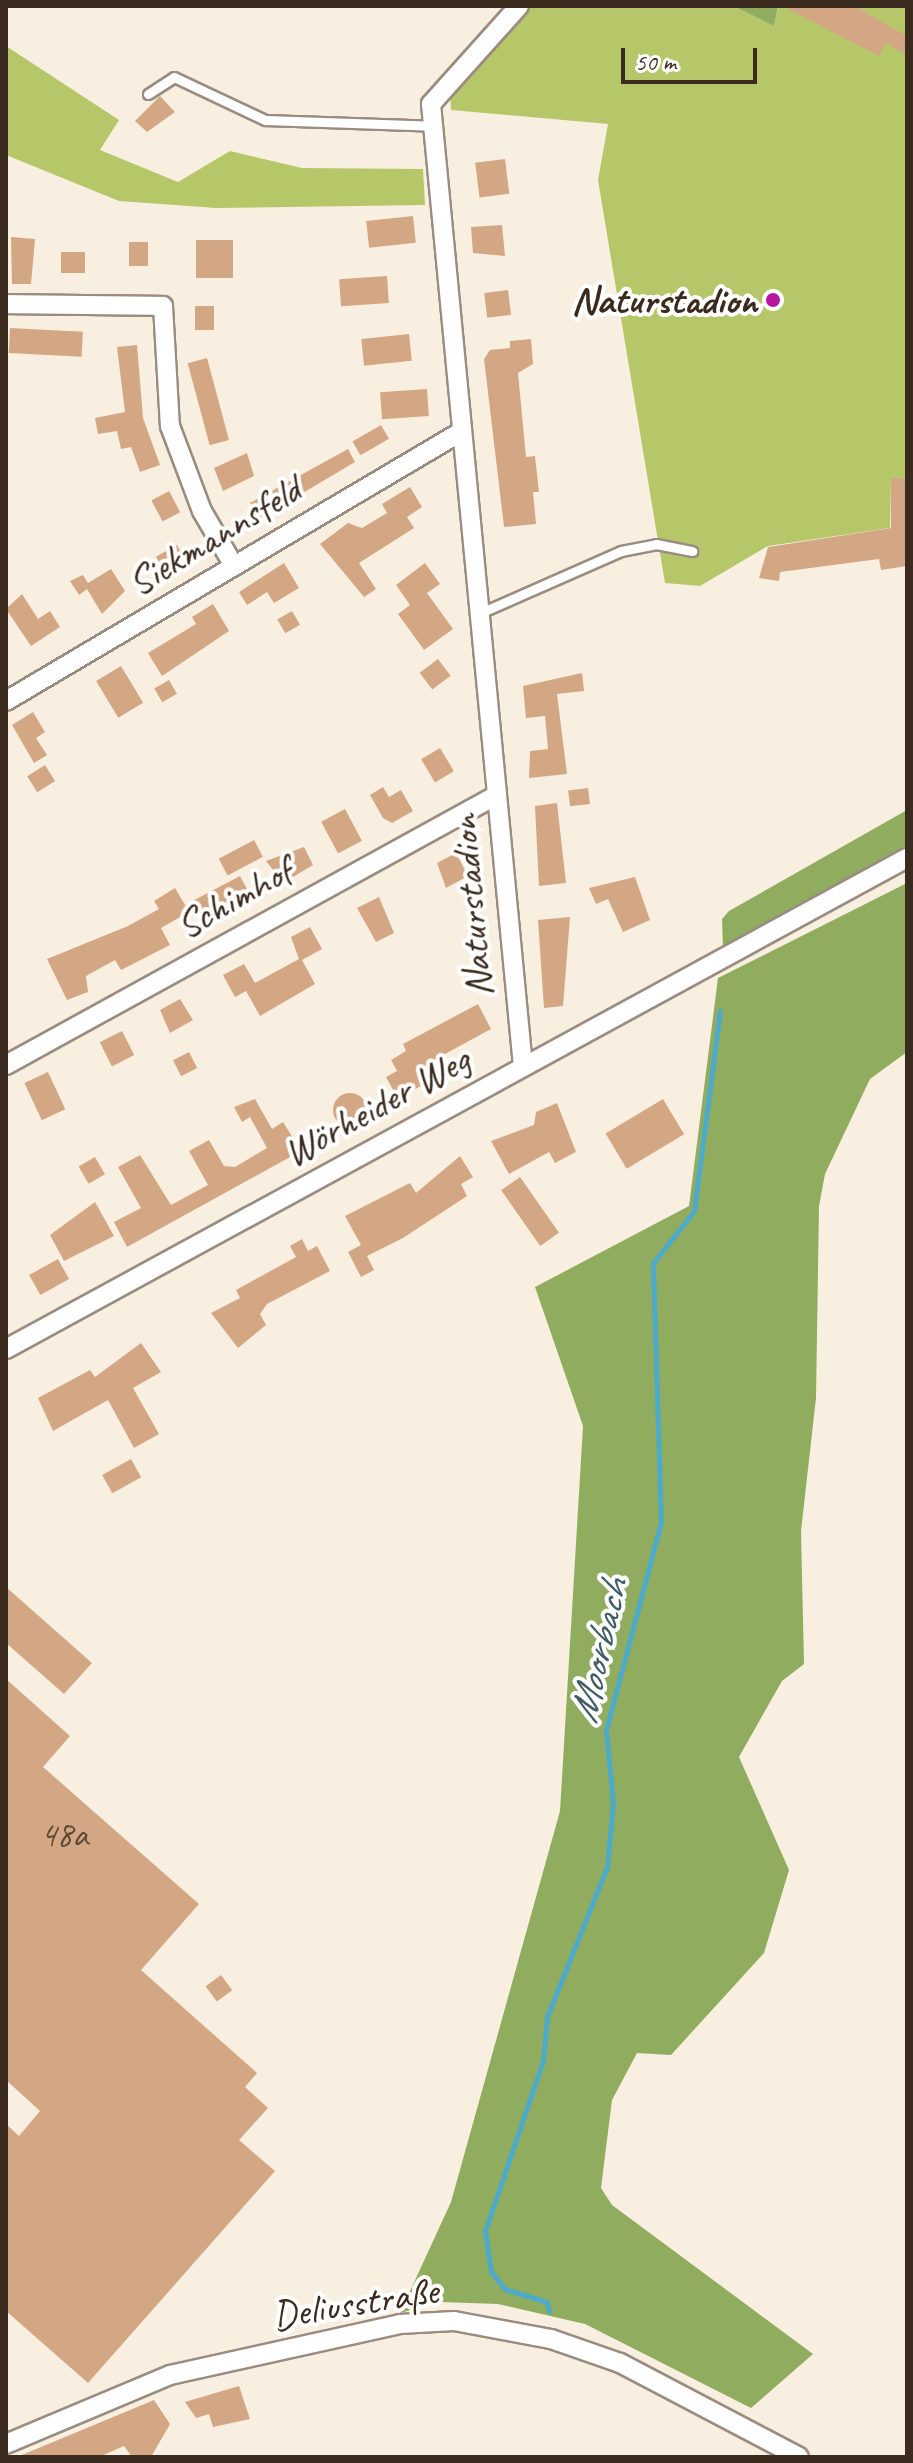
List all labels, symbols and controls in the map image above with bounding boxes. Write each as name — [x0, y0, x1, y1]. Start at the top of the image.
scale bar — [625, 32, 761, 82]
text: 50 m — [635, 47, 676, 77]
place label: Naturstadion — [571, 276, 757, 324]
marker: Naturstadion — [764, 291, 782, 309]
street label: Siekmannsfeld — [119, 466, 309, 606]
street label: Naturstadion — [439, 813, 503, 999]
street label: Schimhof — [168, 847, 300, 949]
street label: Wörheider Weg — [275, 1035, 477, 1177]
water label: Moorbach — [558, 1574, 640, 1728]
house number: 48a — [40, 1813, 88, 1857]
street label: Deliusstraße — [269, 2266, 441, 2340]

